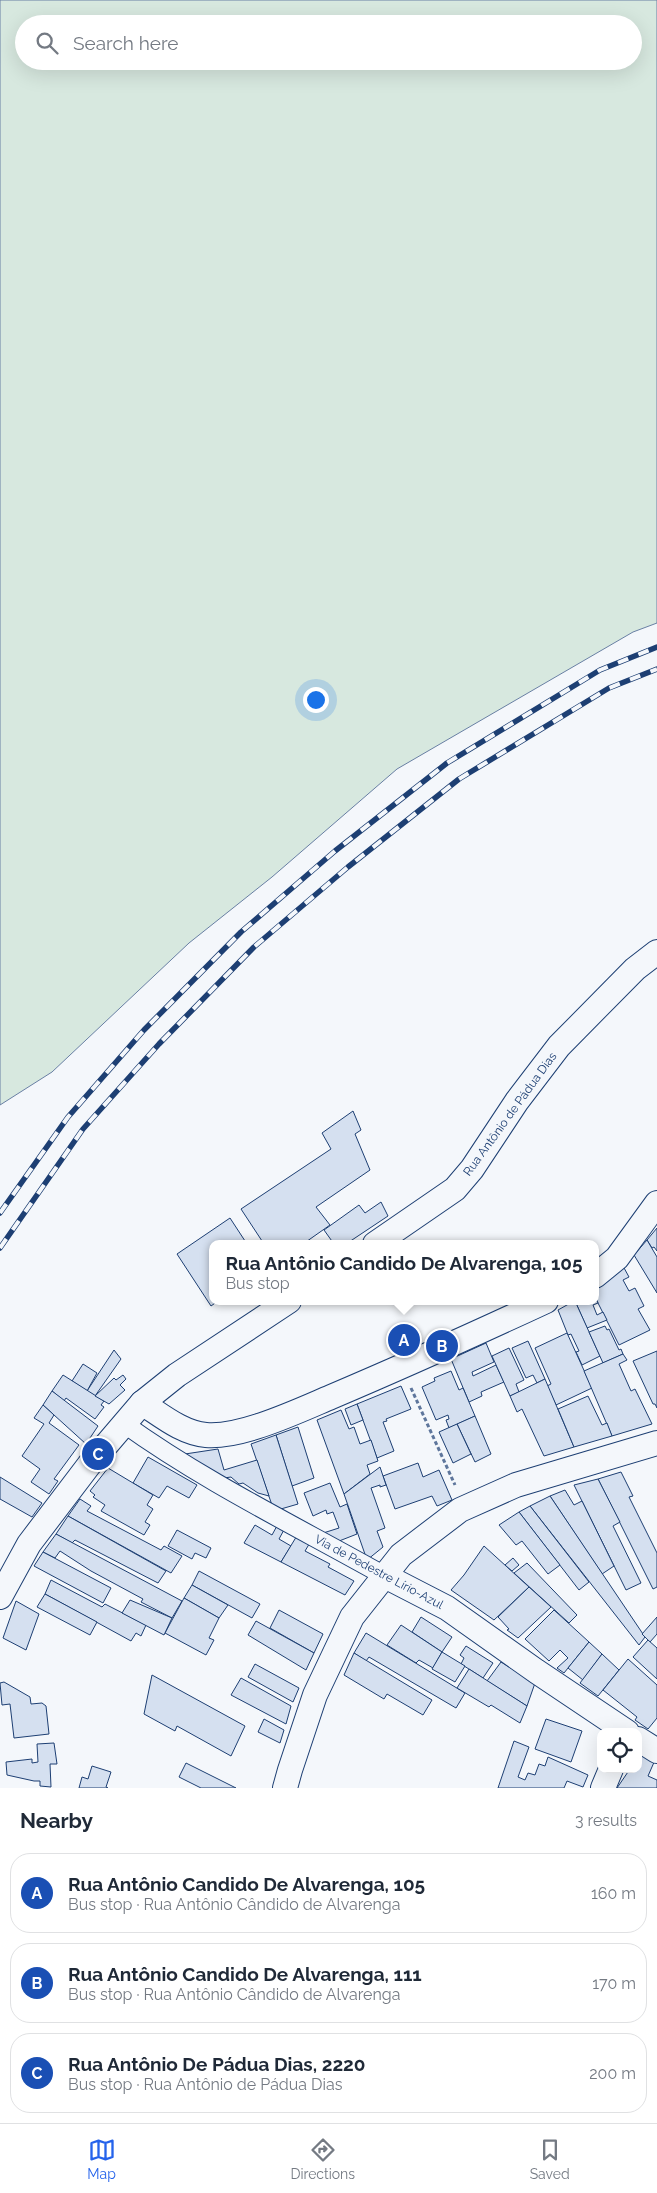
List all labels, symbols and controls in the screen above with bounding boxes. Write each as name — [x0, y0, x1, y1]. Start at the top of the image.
search box — [15, 15, 642, 70]
icon: search — [33, 29, 61, 57]
text: Search here — [73, 32, 179, 54]
your location — [303, 687, 329, 713]
street label: Rua Antônio de Pádua Dias — [460, 1049, 560, 1178]
popup — [209, 1240, 599, 1305]
text: Rua Antônio Candido De Alvarenga, 105 — [225, 1252, 583, 1274]
text: Bus stop — [225, 1274, 290, 1293]
pin: A — [388, 1321, 420, 1359]
pin: B — [426, 1327, 458, 1365]
pin: C — [82, 1435, 114, 1473]
street label: Via de Pedestre Lírio-Azul — [312, 1532, 446, 1612]
map controls — [597, 1728, 642, 1773]
button: locate — [597, 1728, 642, 1773]
text: Nearby — [20, 1808, 93, 1833]
text: 3 results — [575, 1811, 637, 1830]
text: Rua Antônio Candido De Alvarenga, 105 — [68, 1873, 425, 1895]
text: A — [32, 1884, 42, 1903]
text: 160 m — [591, 1884, 636, 1903]
text: Bus stop · Rua Antônio Cândido de Alvarenga — [68, 1895, 400, 1914]
text: Rua Antônio Candido De Alvarenga, 111 — [68, 1963, 422, 1985]
text: B — [32, 1974, 42, 1993]
text: 170 m — [592, 1974, 636, 1993]
text: Bus stop · Rua Antônio Cândido de Alvarenga — [68, 1985, 400, 2004]
text: Rua Antônio De Pádua Dias, 2220 — [68, 2053, 365, 2075]
text: C — [32, 2064, 42, 2083]
text: 200 m — [589, 2064, 636, 2083]
text: Bus stop · Rua Antônio de Pádua Dias — [68, 2075, 342, 2094]
tab: Map — [87, 2136, 116, 2182]
tab: Directions — [290, 2136, 355, 2182]
tab: Saved — [530, 2136, 570, 2182]

